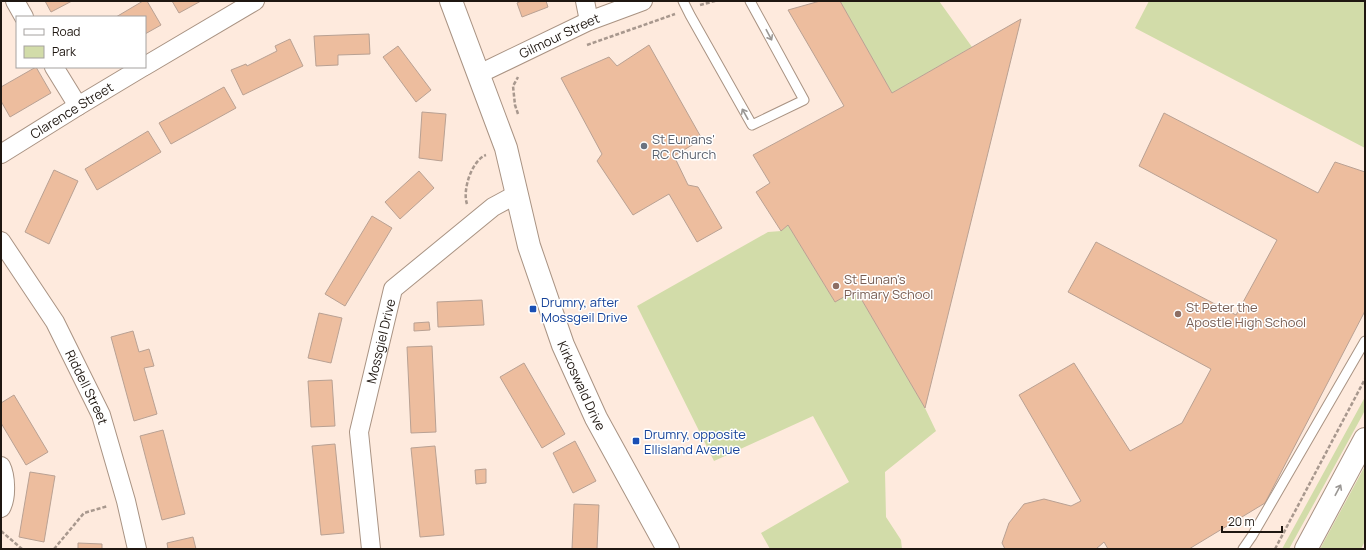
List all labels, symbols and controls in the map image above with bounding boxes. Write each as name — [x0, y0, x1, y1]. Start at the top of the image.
street label: Gilmour Street — [516, 9, 602, 62]
legend — [16, 16, 146, 68]
text: Road — [52, 23, 80, 40]
one-way arrow — [765, 29, 773, 41]
text: Park — [52, 43, 77, 60]
street label: Clarence Street — [26, 78, 117, 143]
one-way arrow — [741, 108, 749, 120]
place label: St Eunans' RC Church — [652, 130, 716, 163]
marker: St Eunans' RC Church — [639, 141, 649, 151]
place label: St Eunan's Primary School — [844, 270, 933, 303]
marker: St Eunan's Primary School — [831, 281, 841, 291]
place label: Drumry, after Mossgeil Drive — [541, 293, 628, 326]
street label: Mossgiel Drive — [362, 297, 399, 385]
place label: St Peter the Apostle High School — [1186, 298, 1306, 331]
marker: Drumry, after Mossgeil Drive — [528, 304, 538, 314]
marker: St Peter the Apostle High School — [1173, 309, 1183, 319]
street label: Kirkoswald Drive — [553, 338, 610, 434]
street label: Riddell Street — [61, 347, 112, 427]
place label: Drumry, opposite Ellisland Avenue — [644, 425, 746, 458]
marker: Drumry, opposite Ellisland Avenue — [631, 436, 641, 446]
one-way arrow — [1334, 484, 1342, 496]
scale bar — [1222, 508, 1282, 534]
text: 20 m — [1228, 513, 1255, 530]

